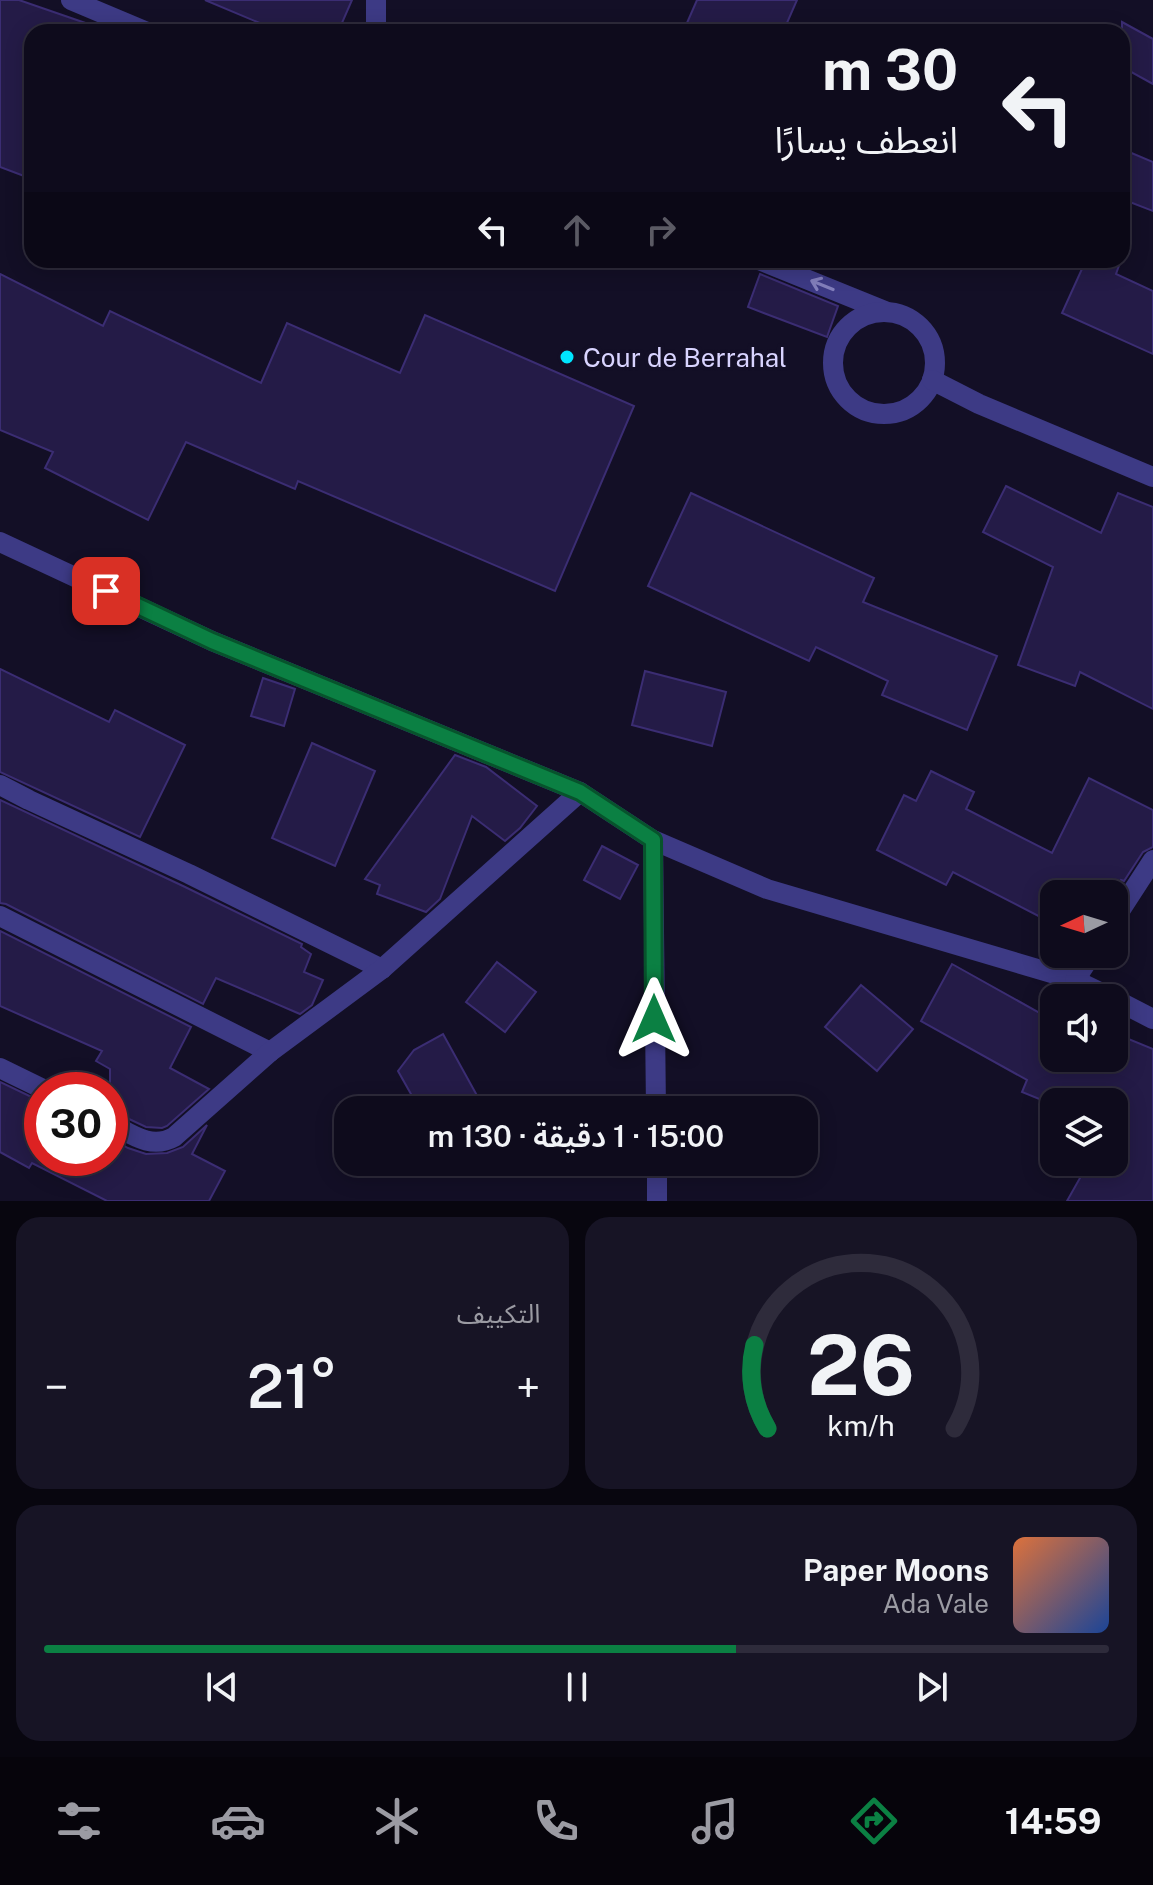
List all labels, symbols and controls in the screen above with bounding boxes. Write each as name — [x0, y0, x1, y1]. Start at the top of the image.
text: 30 m — [822, 37, 958, 103]
icon: left — [986, 56, 1090, 160]
text: انعطف يسارًا — [774, 119, 958, 161]
icon: left — [471, 208, 515, 252]
icon: ahead — [555, 208, 599, 252]
icon: right — [639, 208, 683, 252]
one-way arrow — [810, 277, 835, 292]
place label: Cour de Berrahal — [583, 342, 787, 373]
marker: Cour de Berrahal — [558, 348, 576, 366]
pin — [72, 557, 140, 625]
icon: arrive — [84, 569, 128, 613]
north arrow — [1040, 880, 1128, 968]
map controls — [1040, 880, 1128, 1176]
position arrow — [612, 977, 696, 1061]
button: sound — [1040, 984, 1128, 1072]
speed limit sign: 30 — [24, 1072, 128, 1176]
button: layers — [1040, 1088, 1128, 1176]
text: 15:00 · 1 دقيقة · 130 m — [428, 1118, 724, 1154]
text: التكييف — [457, 1298, 541, 1329]
text: 26 — [807, 1316, 915, 1414]
text: 21° — [247, 1351, 337, 1422]
text: − — [44, 1361, 68, 1413]
text: + — [516, 1361, 541, 1413]
text: km/h — [827, 1409, 894, 1442]
text: Paper Moons — [803, 1552, 989, 1588]
text: Ada Vale — [883, 1588, 989, 1619]
icon: previous — [200, 1665, 244, 1709]
icon: pause — [555, 1665, 599, 1709]
icon: next — [910, 1665, 954, 1709]
icon: filters — [51, 1793, 107, 1849]
icon: car — [210, 1793, 266, 1849]
icon: climate — [369, 1793, 425, 1849]
icon: phone — [528, 1793, 584, 1849]
icon: music — [687, 1793, 743, 1849]
icon: directions — [846, 1793, 902, 1849]
text: 14:59 — [1005, 1800, 1102, 1842]

